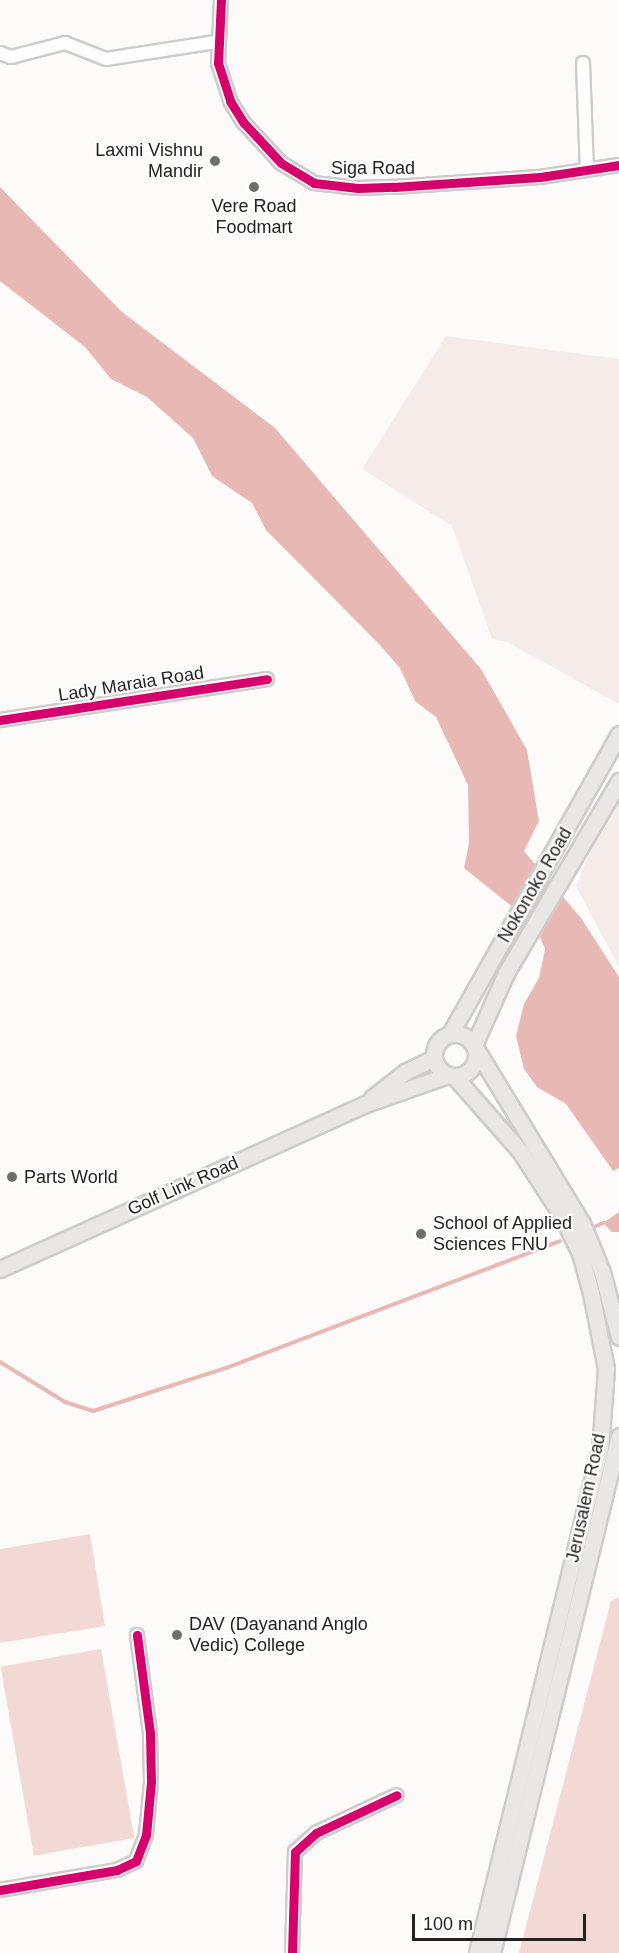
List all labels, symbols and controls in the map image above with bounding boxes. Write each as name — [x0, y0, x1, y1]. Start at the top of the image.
place label: Laxmi Vishnu Mandir — [95, 140, 203, 182]
marker: Laxmi Vishnu Mandir — [208, 154, 222, 168]
street label: Siga Road — [331, 157, 415, 179]
marker: Vere Road Foodmart — [247, 180, 261, 194]
place label: Vere Road Foodmart — [211, 196, 297, 238]
street label: Lady Maraia Road — [57, 662, 205, 706]
street label: Nokonoko Road — [493, 824, 577, 946]
street label: Golf Link Road — [124, 1152, 242, 1220]
place label: Parts World — [24, 1166, 118, 1188]
marker: Parts World — [5, 1170, 19, 1184]
place label: School of Applied Sciences FNU — [433, 1213, 573, 1256]
marker: School of Applied Sciences FNU — [414, 1227, 428, 1241]
street label: Jerusalem Road — [562, 1432, 610, 1564]
place label: DAV (Dayanand Anglo Vedic) College — [189, 1614, 369, 1656]
marker: DAV (Dayanand Anglo Vedic) College — [170, 1628, 184, 1642]
scale bar — [415, 1902, 589, 1940]
text: 100 m — [423, 1914, 473, 1934]

